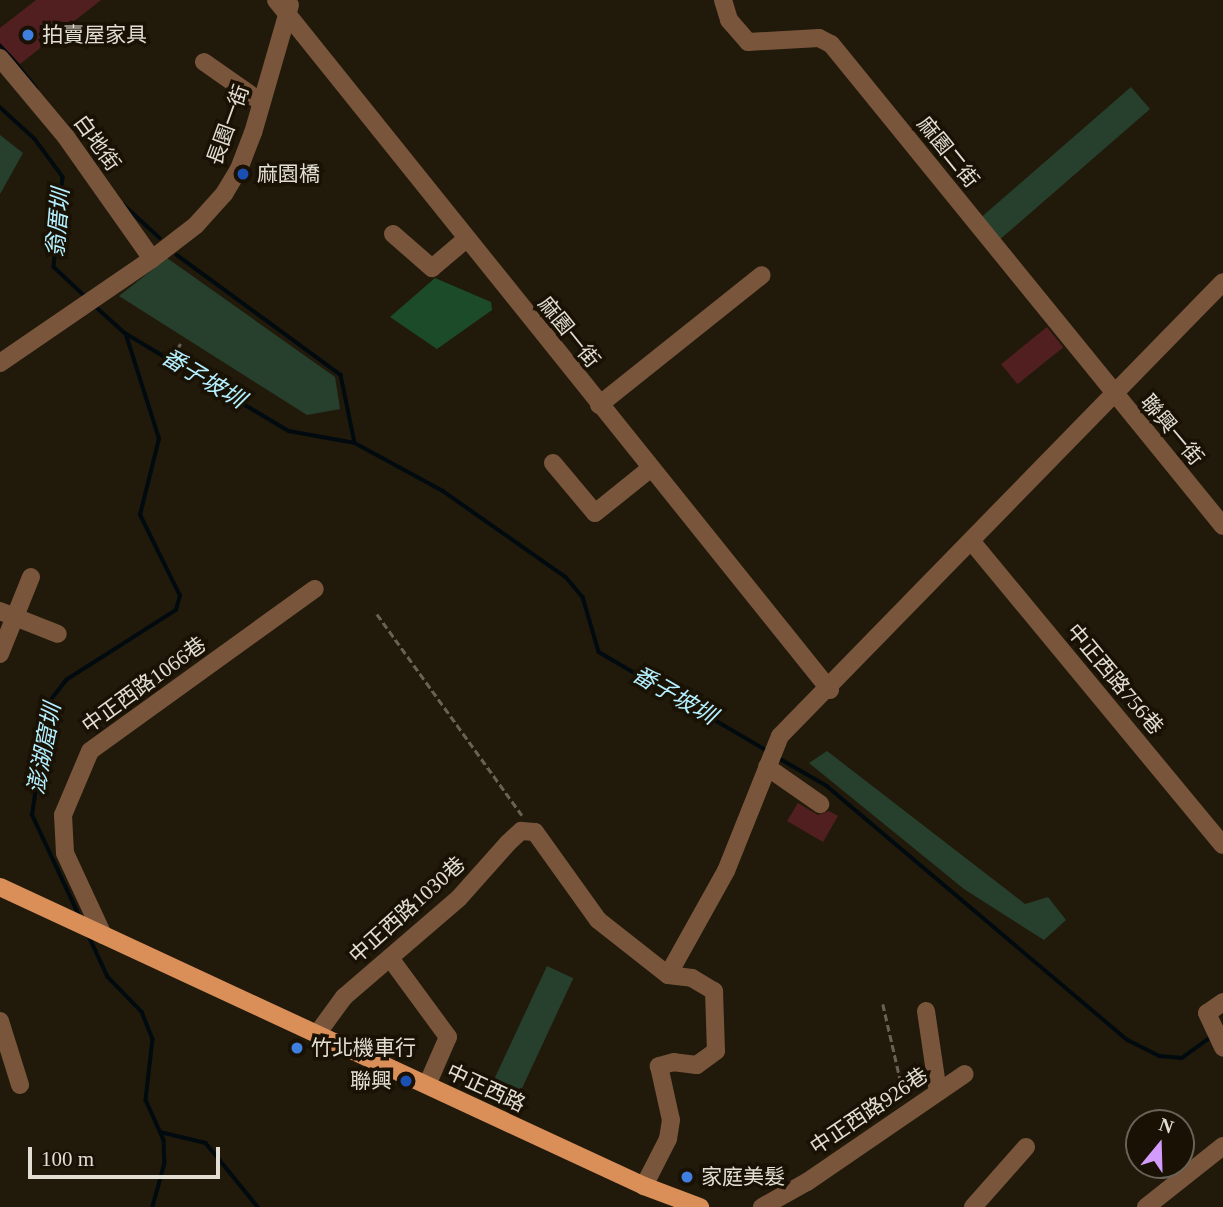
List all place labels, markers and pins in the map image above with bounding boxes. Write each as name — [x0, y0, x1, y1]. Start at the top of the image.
place label: 拍賣屋家具 — [42, 22, 147, 48]
marker: 拍賣屋家具 — [20, 27, 36, 43]
place label: 麻園橋 — [257, 161, 320, 187]
marker: 麻園橋 — [235, 166, 251, 182]
place label: 竹北機車行 — [311, 1035, 416, 1061]
marker: 竹北機車行 — [289, 1040, 305, 1056]
place label: 聯興 — [350, 1068, 392, 1094]
marker: 聯興 — [398, 1073, 414, 1089]
place label: 家庭美髮 — [701, 1164, 785, 1190]
marker: 家庭美髮 — [679, 1169, 695, 1185]

